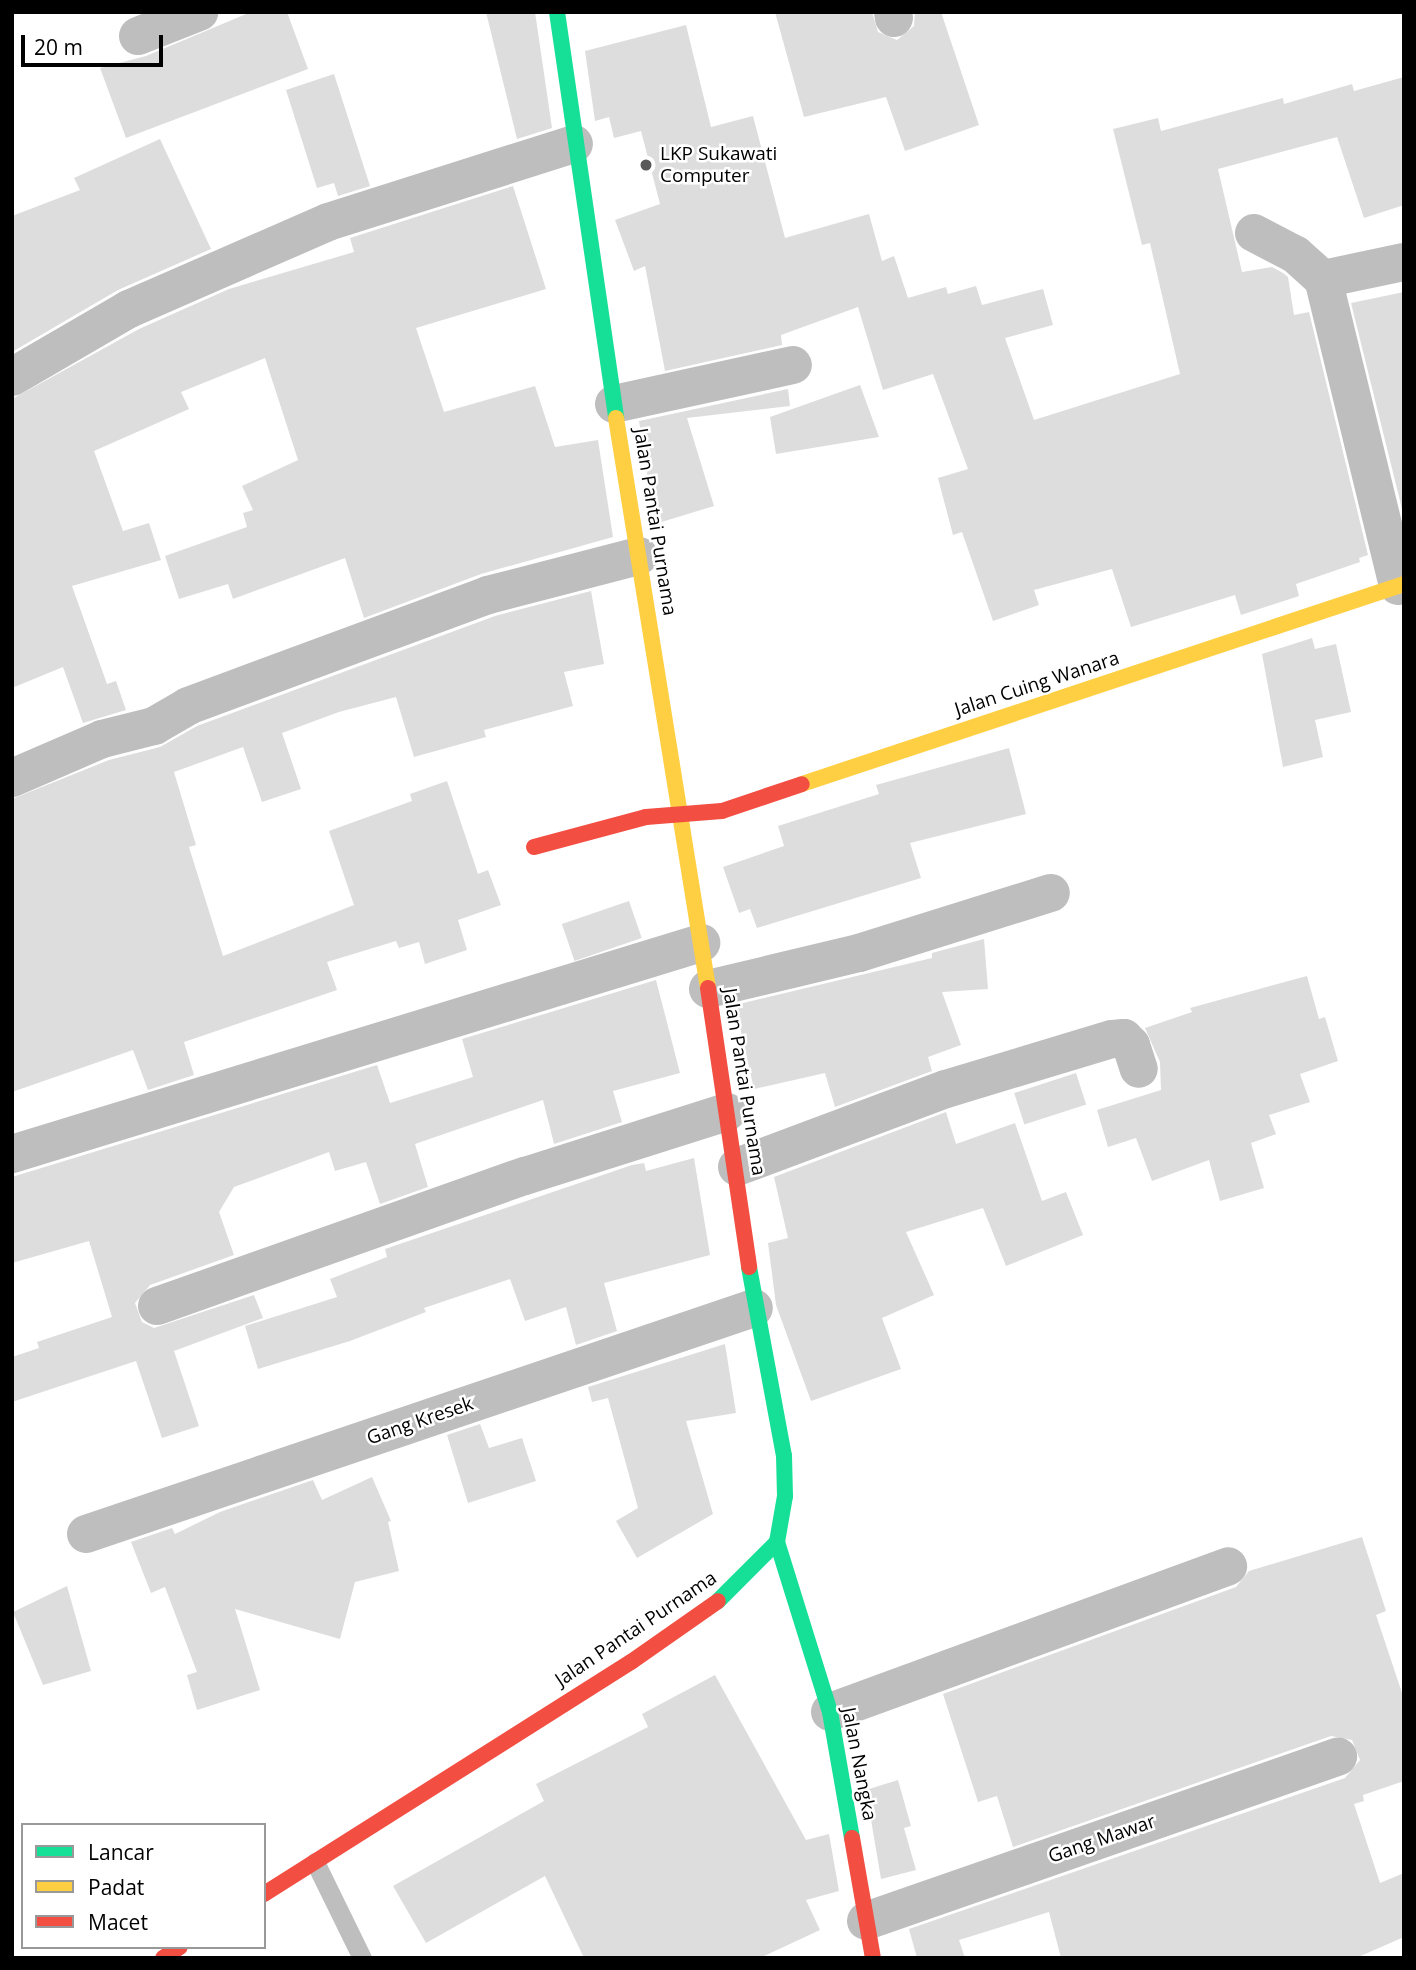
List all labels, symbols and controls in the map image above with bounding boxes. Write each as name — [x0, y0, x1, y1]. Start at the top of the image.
scale bar — [24, 21, 166, 65]
text: 20 m — [34, 33, 83, 61]
place label: LKP Sukawati Computer — [660, 143, 777, 187]
marker: LKP Sukawati Computer — [638, 157, 654, 173]
street label: Jalan Pantai Purnama — [629, 427, 681, 617]
street label: Jalan Cuing Wanara — [952, 647, 1122, 721]
street label: Jalan Pantai Purnama — [718, 987, 770, 1177]
street label: Gang Kresek — [364, 1392, 476, 1450]
street label: Jalan Pantai Purnama — [551, 1567, 721, 1691]
street label: Jalan Nangka — [837, 1705, 881, 1823]
street label: Gang Mawar — [1045, 1810, 1159, 1868]
legend — [21, 1823, 266, 1949]
text: Lancar — [88, 1838, 154, 1866]
text: Padat — [88, 1873, 144, 1901]
text: Macet — [88, 1908, 148, 1936]

